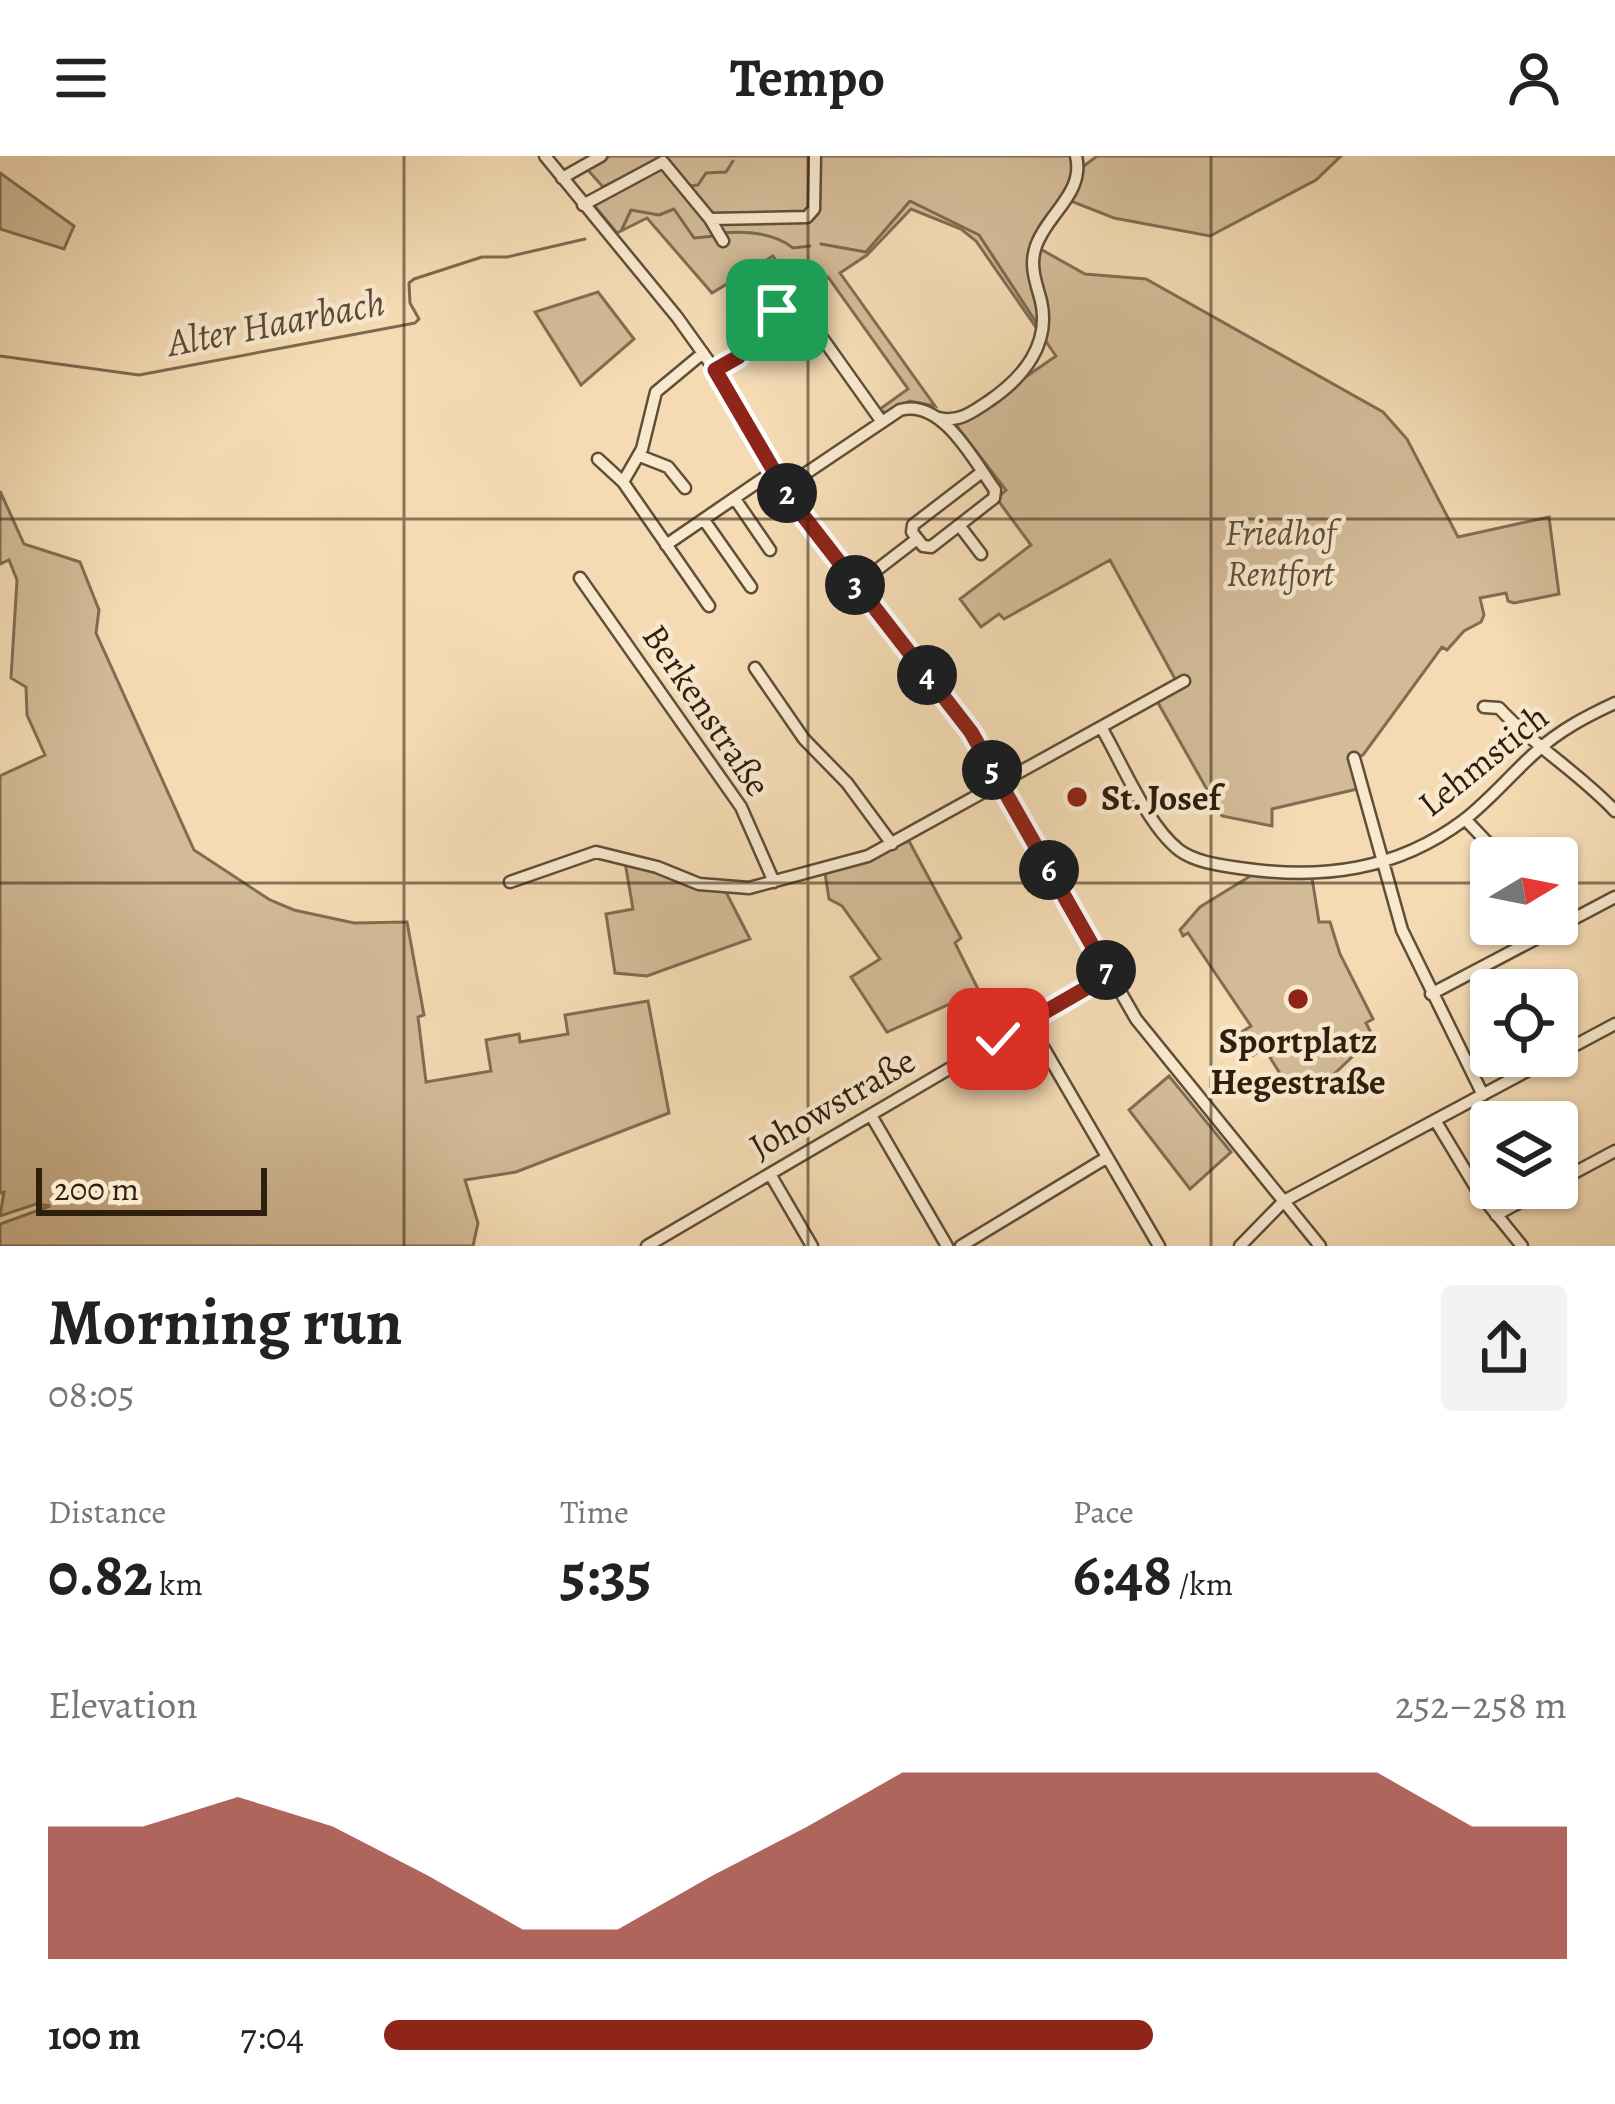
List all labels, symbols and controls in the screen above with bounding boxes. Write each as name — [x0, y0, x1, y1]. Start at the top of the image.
text: Tempo — [730, 41, 885, 115]
icon: menu — [48, 45, 114, 111]
icon: person — [1501, 45, 1567, 111]
pin — [726, 259, 828, 361]
water label: Alter Haarbach — [161, 275, 389, 369]
icon: arrive — [744, 277, 810, 343]
pin: 2 — [757, 463, 817, 523]
text: 2 — [779, 470, 795, 515]
park label: Friedhof Rentfort — [1225, 508, 1342, 598]
pin: 3 — [825, 555, 885, 615]
text: 3 — [848, 562, 862, 607]
street label: Berkenstraße — [631, 614, 783, 806]
pin: 4 — [897, 645, 957, 705]
text: 4 — [919, 652, 935, 697]
street label: Lehmstich — [1408, 692, 1558, 828]
pin: 5 — [962, 740, 1022, 800]
text: 5 — [985, 747, 999, 792]
place label: St. Josef — [1101, 773, 1226, 822]
marker: St. Josef — [1064, 784, 1090, 810]
north arrow — [1470, 837, 1578, 945]
map controls — [1470, 837, 1578, 1209]
pin: 6 — [1019, 840, 1079, 900]
text: 6 — [1041, 847, 1057, 892]
pin: 7 — [1076, 940, 1136, 1000]
text: 7 — [1099, 947, 1113, 992]
button: locate — [1470, 969, 1578, 1077]
marker: Sportplatz Hegestraße — [1285, 986, 1311, 1012]
pin — [947, 988, 1049, 1090]
icon: check — [965, 1006, 1031, 1072]
place label: Sportplatz Hegestraße — [1210, 1016, 1386, 1106]
street label: Johowstraße — [740, 1036, 924, 1170]
button: layers — [1470, 1101, 1578, 1209]
scale bar — [36, 1162, 267, 1215]
text: 200 m — [54, 1166, 139, 1211]
text: Morning run — [48, 1277, 403, 1367]
button: share — [1441, 1285, 1567, 1411]
text: 08:05 — [48, 1367, 135, 1420]
text: Distance — [48, 1489, 166, 1534]
text: Time — [560, 1489, 629, 1534]
text: Pace — [1073, 1489, 1134, 1534]
text: 0.82 — [48, 1534, 152, 1616]
text: 5:35 — [560, 1534, 652, 1616]
text: 6:48 — [1073, 1534, 1172, 1616]
text: km — [152, 1561, 203, 1606]
text: /km — [1172, 1561, 1233, 1606]
text: Elevation — [48, 1678, 198, 1731]
text: 252–258 m — [1395, 1678, 1567, 1731]
text: 100 m — [48, 2009, 141, 2062]
text: 7:04 — [240, 2009, 304, 2062]

